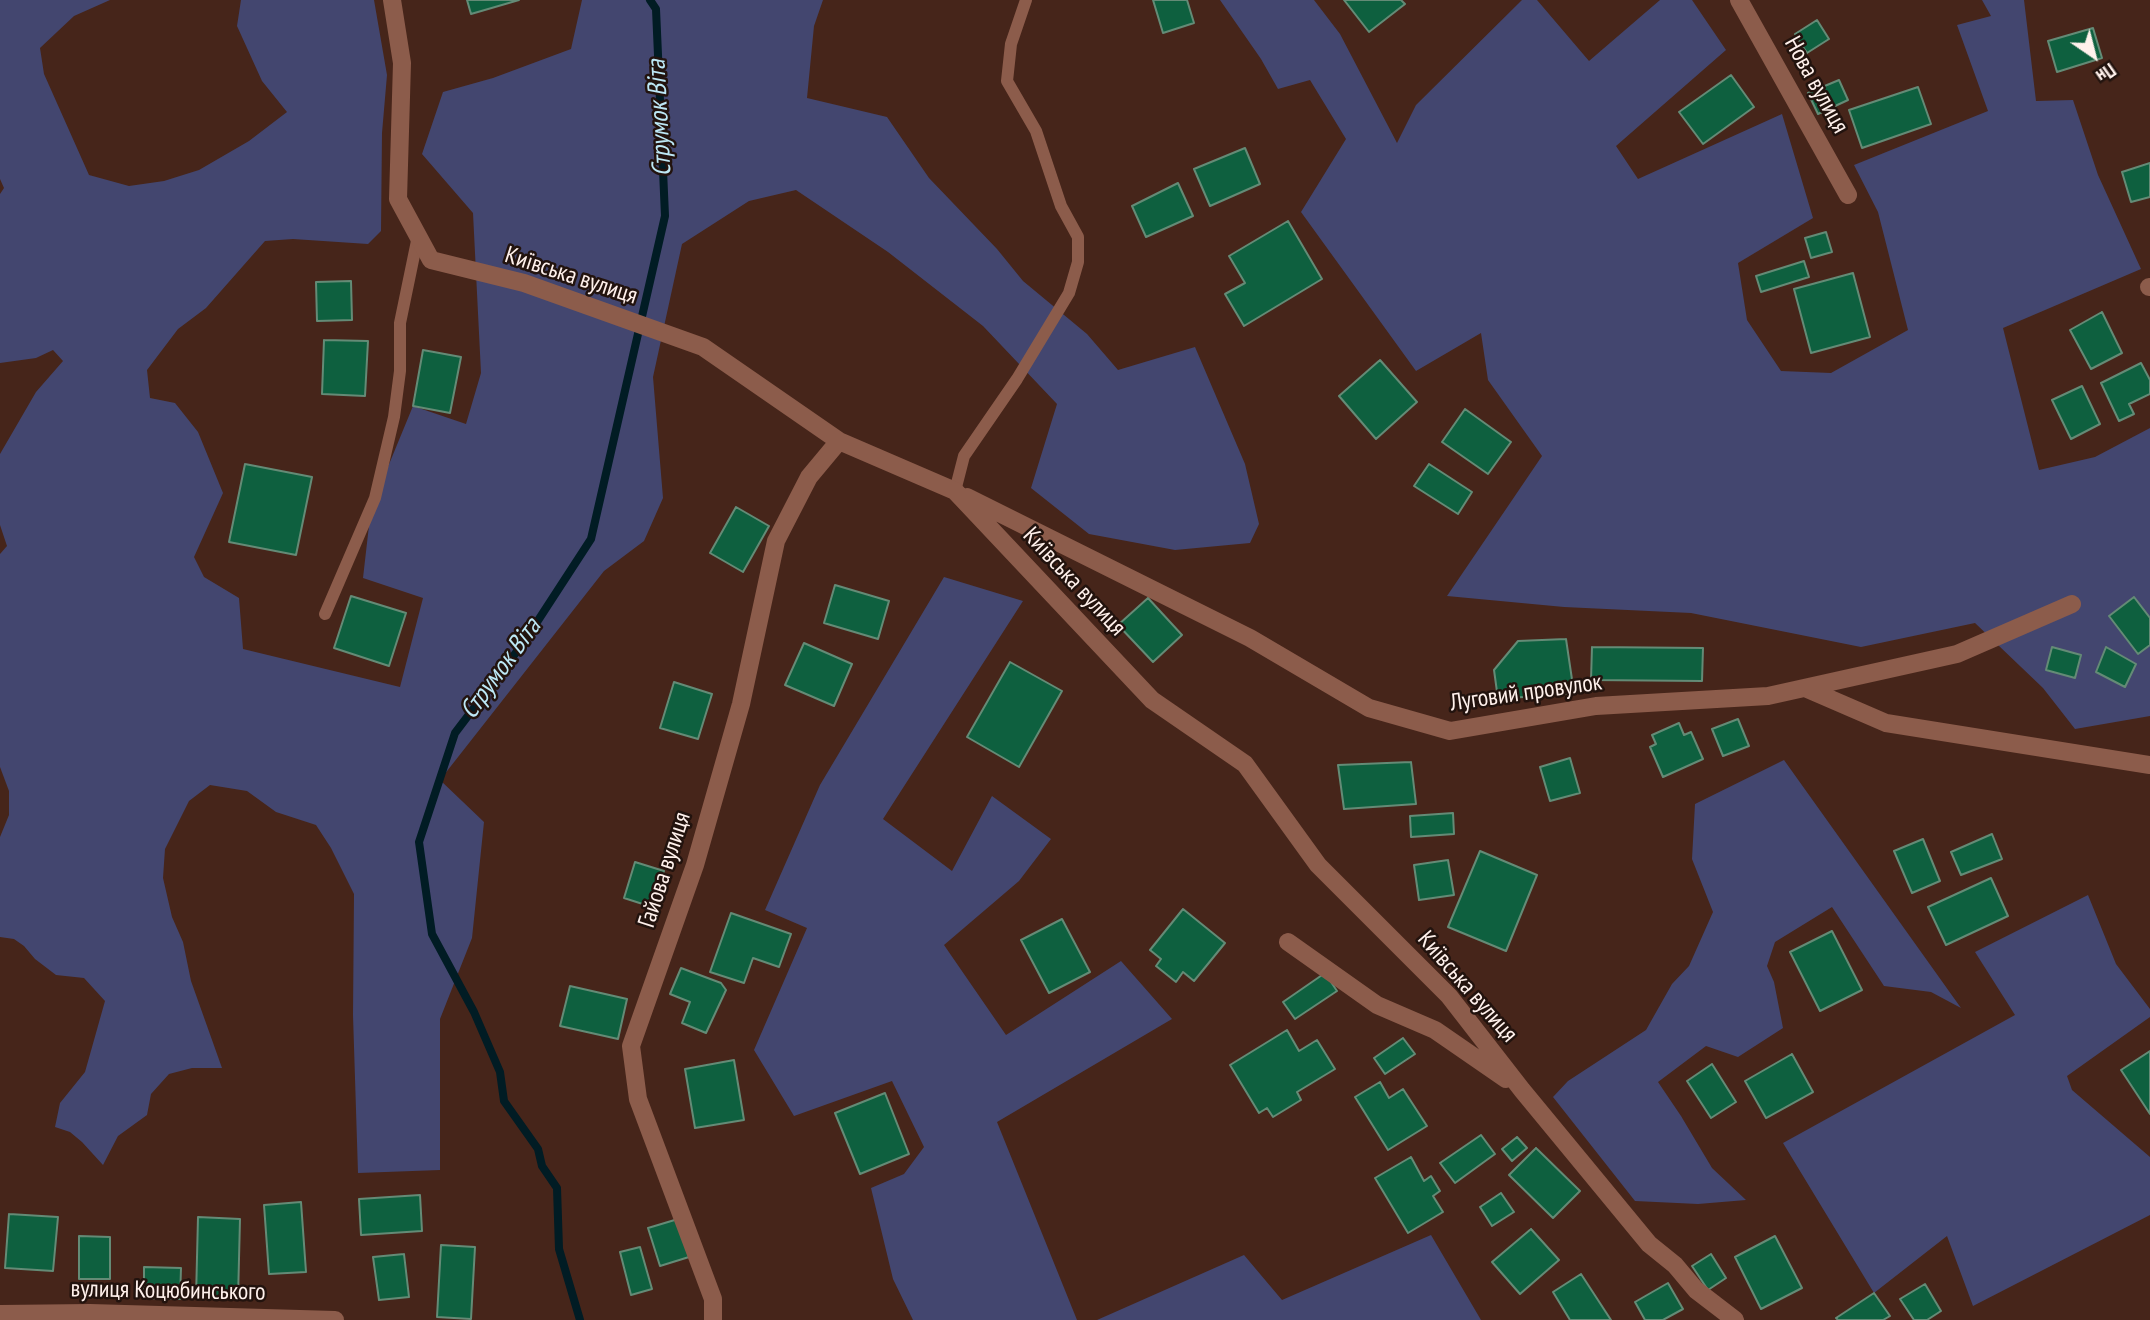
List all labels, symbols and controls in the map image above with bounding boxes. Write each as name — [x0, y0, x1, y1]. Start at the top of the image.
north arrow — [2059, 21, 2129, 91]
street label: Нова вулиця — [1778, 32, 1854, 138]
text: Пн — [2092, 58, 2120, 88]
water label: Струмок Віта — [641, 59, 679, 177]
street label: Київська вулиця — [501, 241, 641, 311]
street label: Київська вулиця — [1017, 522, 1131, 642]
water label: Струмок Віта — [454, 613, 548, 725]
street label: Луговий провулок — [1448, 668, 1604, 718]
street label: Гайова вулиця — [633, 809, 697, 931]
street label: Київська вулиця — [1411, 926, 1523, 1048]
street label: вулиця Коцюбинського — [70, 1275, 266, 1307]

